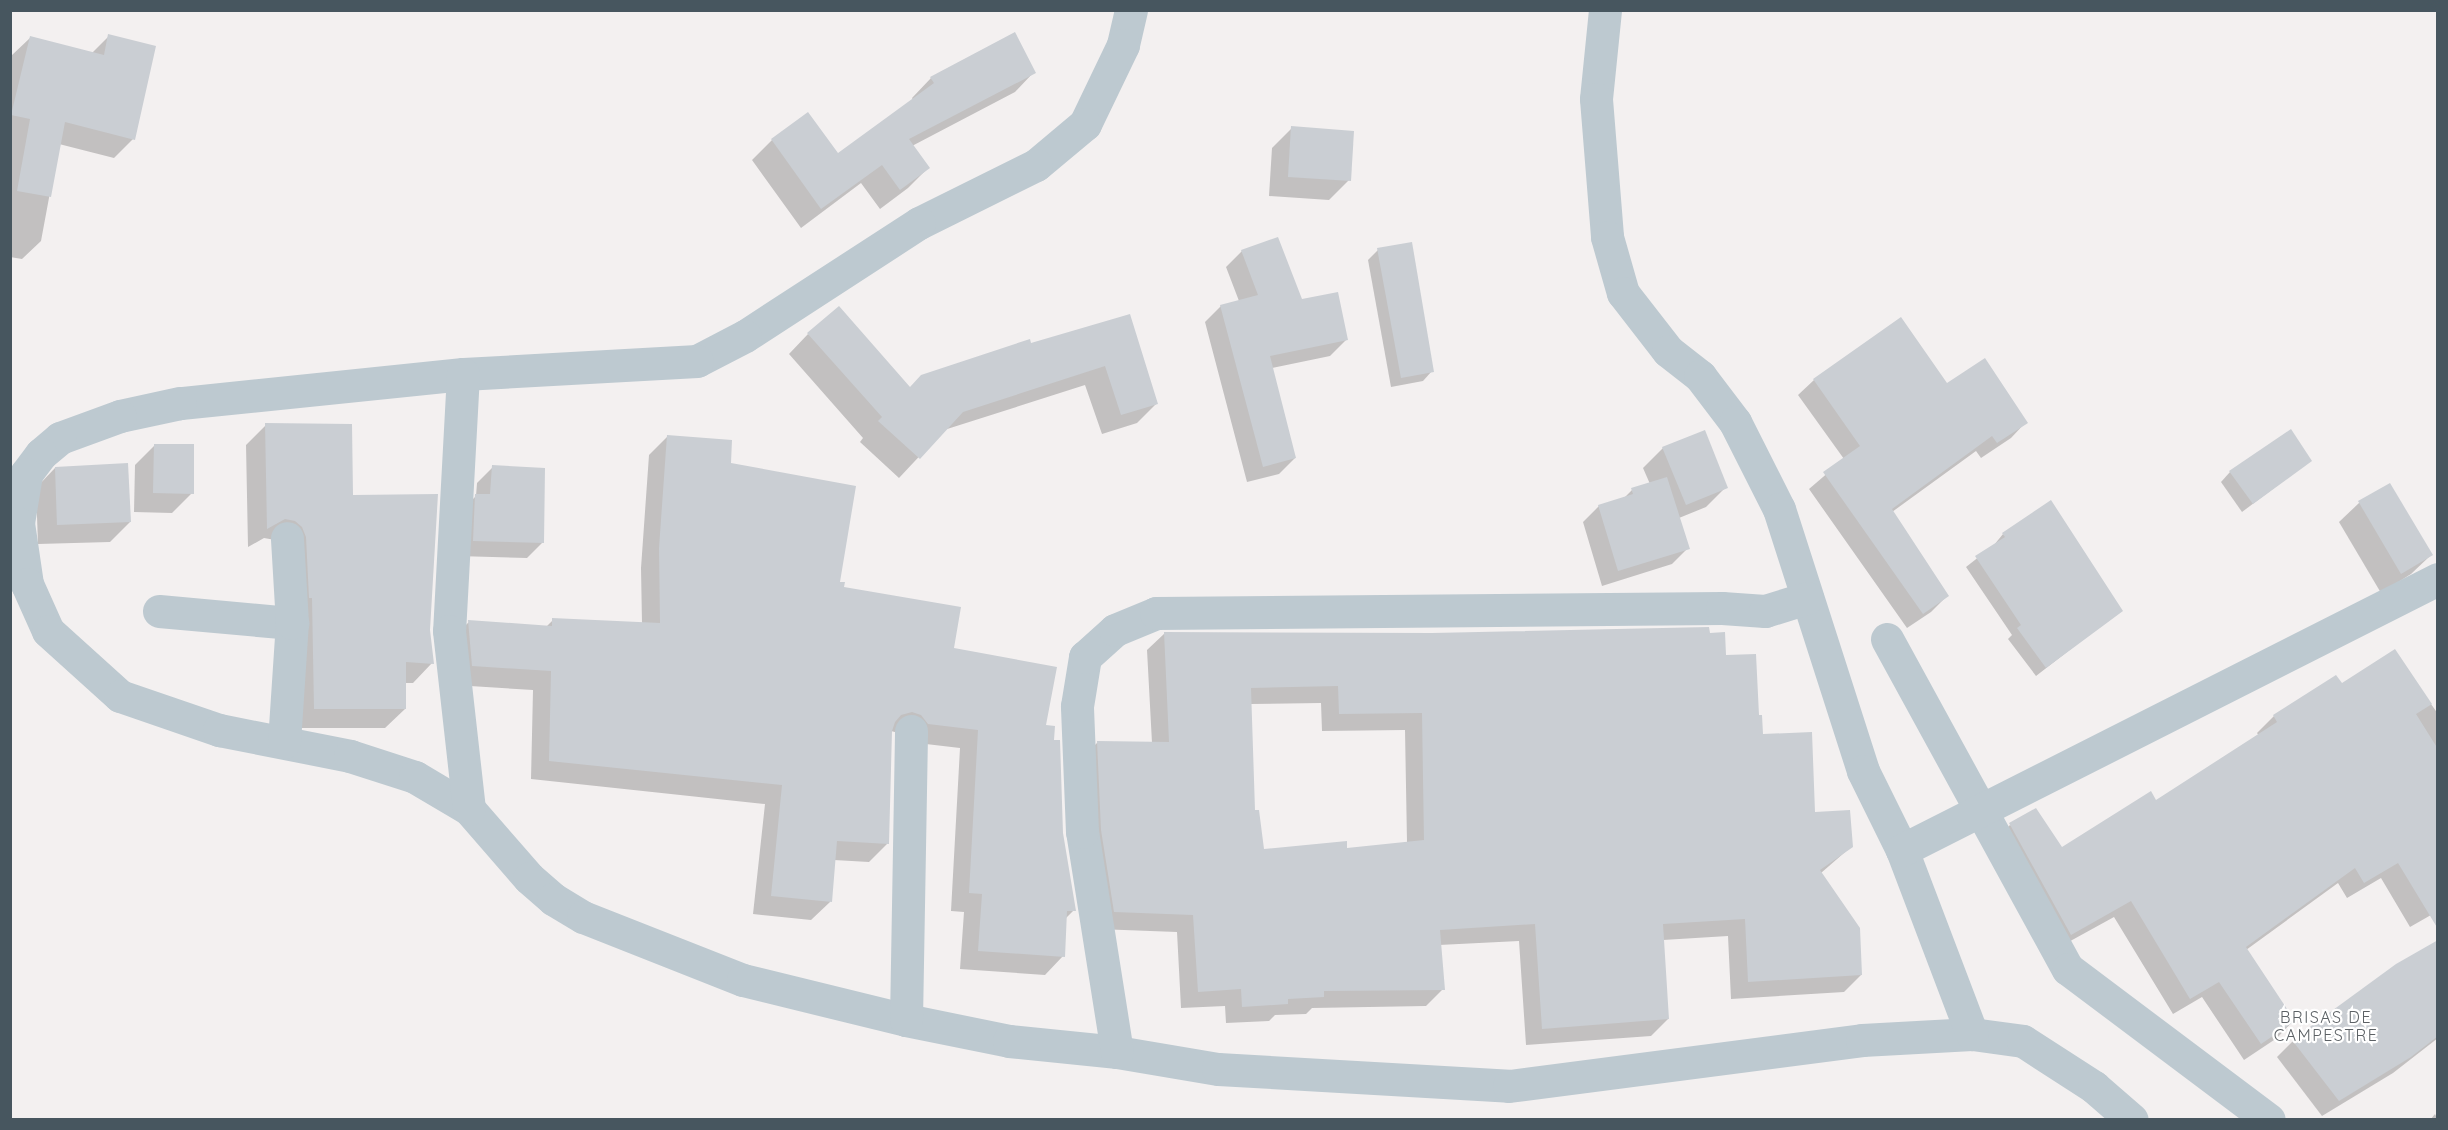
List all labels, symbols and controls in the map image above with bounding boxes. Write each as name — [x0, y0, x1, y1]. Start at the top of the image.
district label: BRISAS DE CAMPESTRE — [2274, 1007, 2378, 1045]

